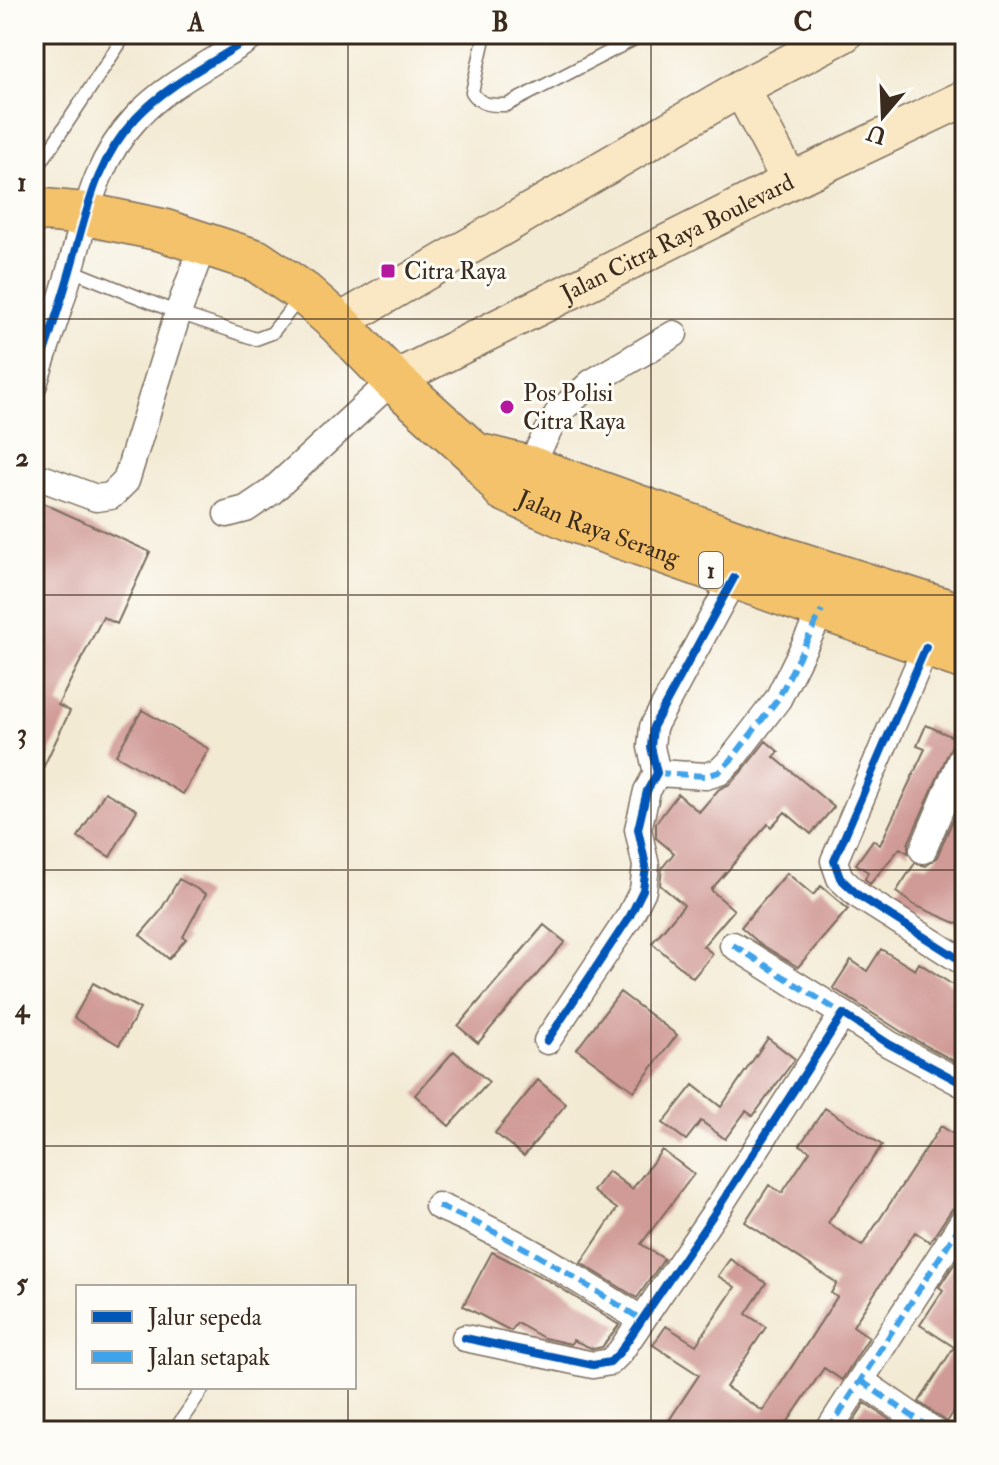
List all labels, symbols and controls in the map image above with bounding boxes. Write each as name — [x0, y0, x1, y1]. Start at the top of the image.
text: A — [187, 7, 205, 39]
text: B — [491, 7, 509, 39]
text: C — [793, 7, 813, 39]
north arrow — [843, 76, 923, 156]
text: U — [863, 118, 890, 150]
text: 1 — [17, 167, 27, 199]
street label: Jalan Citra Raya Boulevard — [555, 167, 799, 310]
place label: Citra Raya — [404, 256, 508, 287]
marker: Citra Raya — [379, 262, 397, 280]
place label: Pos Polisi Citra Raya — [523, 378, 627, 437]
marker: Pos Polisi Citra Raya — [498, 398, 516, 416]
text: 2 — [15, 442, 29, 474]
street label: Jalan Raya Serang — [512, 483, 685, 574]
road number: 1 — [699, 552, 723, 588]
text: 3 — [17, 718, 27, 750]
text: 4 — [14, 993, 31, 1025]
text: 5 — [16, 1268, 28, 1300]
legend — [76, 1285, 356, 1389]
text: Jalur sepeda — [147, 1302, 263, 1333]
text: Jalan setapak — [147, 1342, 270, 1373]

